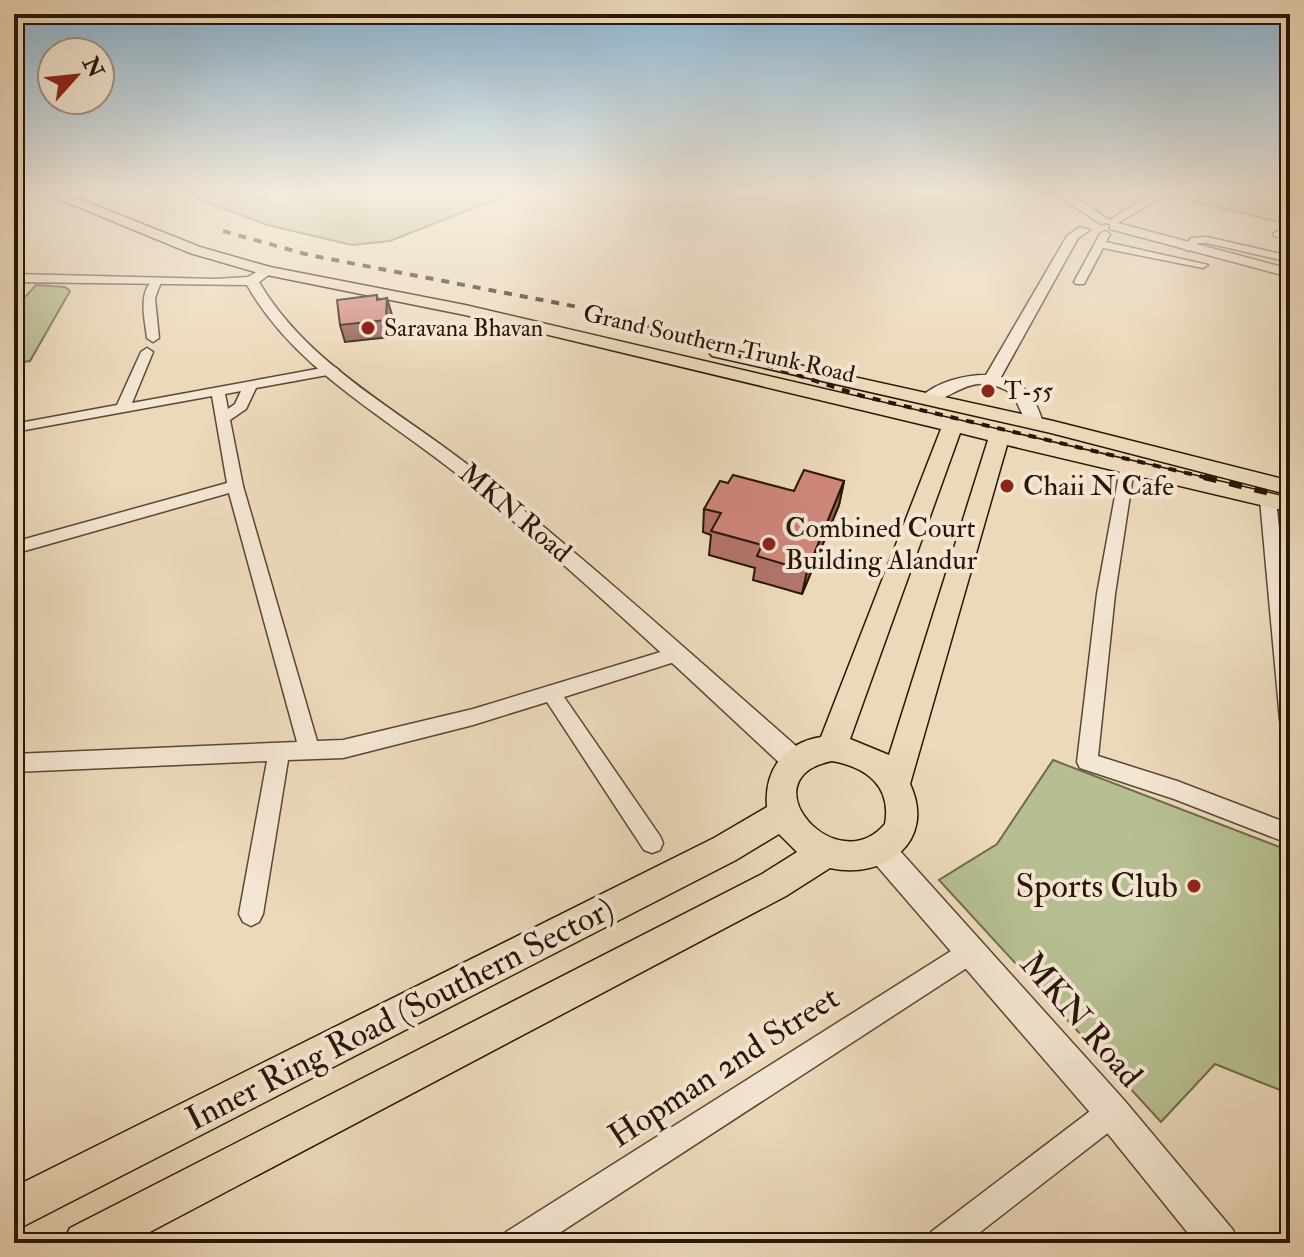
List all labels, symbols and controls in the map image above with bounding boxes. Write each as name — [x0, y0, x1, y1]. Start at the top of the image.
north arrow — [36, 36, 116, 116]
text: N — [76, 51, 110, 83]
street label: Grand Southern Trunk Road — [580, 298, 858, 390]
place label: Saravana Bhavan — [384, 313, 543, 344]
marker: Saravana Bhavan — [359, 319, 377, 337]
place label: T-55 — [1004, 376, 1054, 407]
marker: T-55 — [979, 382, 997, 400]
street label: MKN Road — [452, 456, 579, 570]
place label: Chaii N Cafe — [1023, 469, 1174, 504]
marker: Chaii N Cafe — [998, 477, 1016, 495]
place label: Combined Court Building Alandur — [785, 511, 978, 578]
marker: Combined Court Building Alandur — [760, 535, 778, 553]
place label: Sports Club — [1015, 865, 1178, 908]
marker: Sports Club — [1185, 877, 1203, 895]
street label: Inner Ring Road (Southern Sector) — [179, 887, 621, 1141]
street label: MKN Road — [1011, 944, 1152, 1097]
street label: Hopman 2nd Street — [601, 976, 847, 1158]

